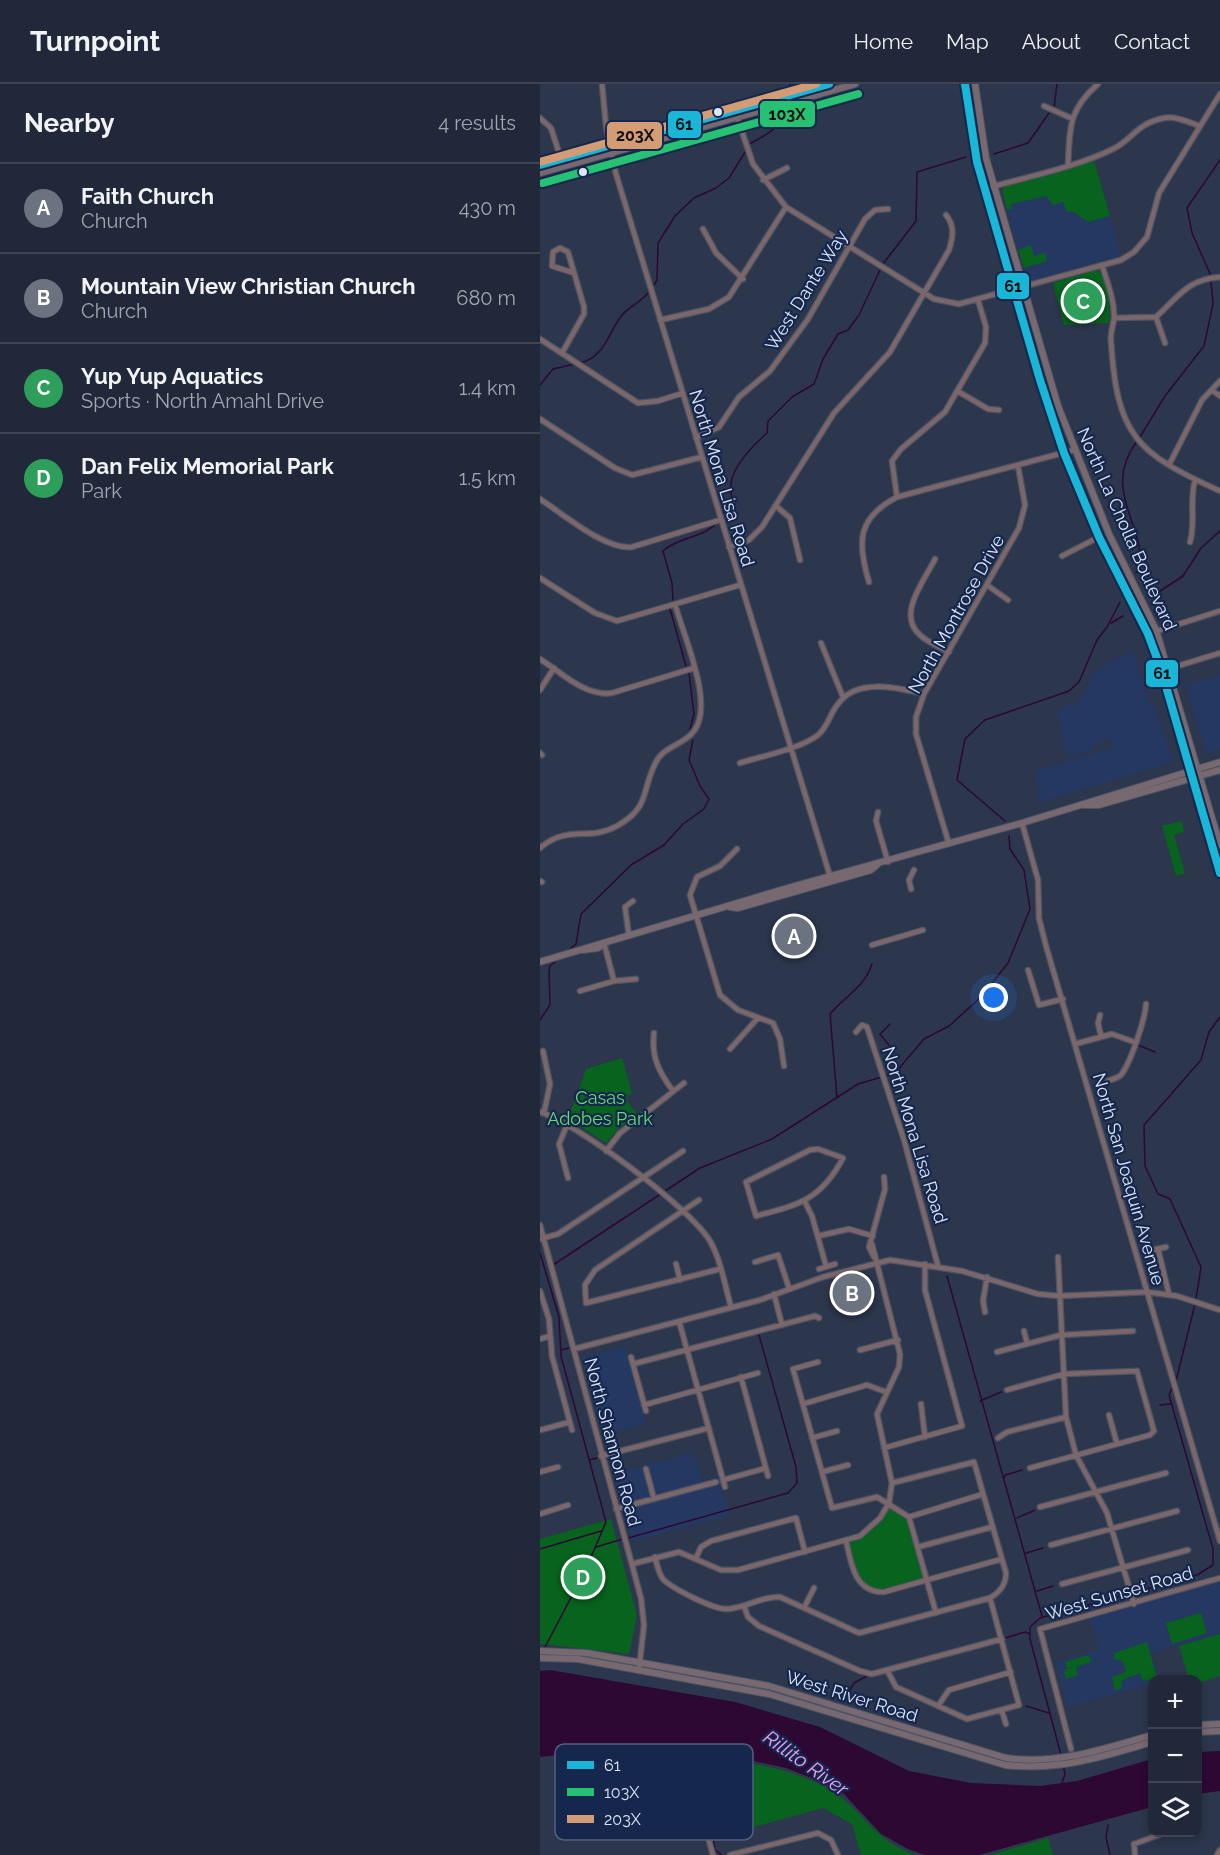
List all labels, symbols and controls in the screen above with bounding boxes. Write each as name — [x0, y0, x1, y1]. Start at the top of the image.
text: Turnpoint — [30, 25, 160, 58]
text: Home — [854, 29, 913, 54]
text: Map — [946, 29, 989, 54]
text: About — [1022, 29, 1081, 54]
text: Contact — [1114, 29, 1190, 54]
line badge: 103X — [759, 100, 816, 128]
text: 103X — [769, 105, 806, 124]
unlabelled marker — [712, 106, 724, 118]
text: Nearby — [24, 108, 114, 138]
line badge: 61 — [667, 110, 702, 139]
text: 4 results — [438, 111, 516, 135]
text: 61 — [675, 115, 693, 134]
line badge: 203X — [606, 121, 663, 150]
text: 203X — [616, 126, 655, 145]
unlabelled marker — [577, 166, 589, 178]
text: Faith Church — [81, 183, 214, 209]
text: A — [37, 196, 50, 220]
text: 430 m — [459, 196, 516, 220]
text: Church — [81, 209, 148, 233]
street label: West Dante Way — [761, 226, 852, 354]
line badge: 61 — [996, 272, 1030, 300]
text: Mountain View Christian Church — [81, 273, 416, 299]
text: 61 — [1004, 277, 1022, 296]
pin: C — [1064, 278, 1102, 324]
text: B — [37, 286, 50, 310]
text: 680 m — [456, 286, 516, 310]
text: Church — [81, 299, 148, 323]
text: Yup Yup Aquatics — [81, 363, 263, 389]
text: C — [37, 376, 50, 400]
text: 1.4 km — [459, 376, 516, 400]
street label: North Mona Lisa Road — [685, 387, 759, 569]
text: Sports · North Amahl Drive — [81, 389, 324, 413]
street label: North La Cholla Boulevard — [1073, 424, 1181, 634]
text: Dan Felix Memorial Park — [81, 453, 334, 479]
text: D — [36, 466, 51, 490]
text: 1.5 km — [459, 466, 516, 490]
text: Park — [81, 479, 122, 503]
street label: North Montrose Drive — [904, 531, 1009, 697]
line badge: 61 — [1145, 659, 1179, 688]
text: 61 — [1153, 664, 1171, 683]
pin: A — [774, 914, 814, 958]
your location — [979, 983, 1008, 1012]
street label: North Mona Lisa Road — [878, 1044, 952, 1226]
street label: North San Joaquin Avenue — [1089, 1071, 1169, 1288]
park label: Casas Adobes Park — [547, 1087, 653, 1129]
pin: B — [832, 1270, 872, 1316]
street label: North Shannon Road — [580, 1356, 646, 1528]
pin: D — [564, 1554, 603, 1600]
street label: West Sunset Road — [1043, 1562, 1195, 1624]
street label: West River Road — [784, 1666, 920, 1726]
map controls — [1148, 1675, 1202, 1837]
button: + — [1148, 1675, 1202, 1729]
water label: Rillito River — [759, 1725, 854, 1802]
button: − — [1148, 1729, 1202, 1783]
legend — [555, 1744, 753, 1840]
text: 61 — [604, 1756, 621, 1775]
text: 103X — [604, 1783, 640, 1802]
button: layers — [1148, 1783, 1202, 1837]
text: 203X — [604, 1810, 642, 1829]

